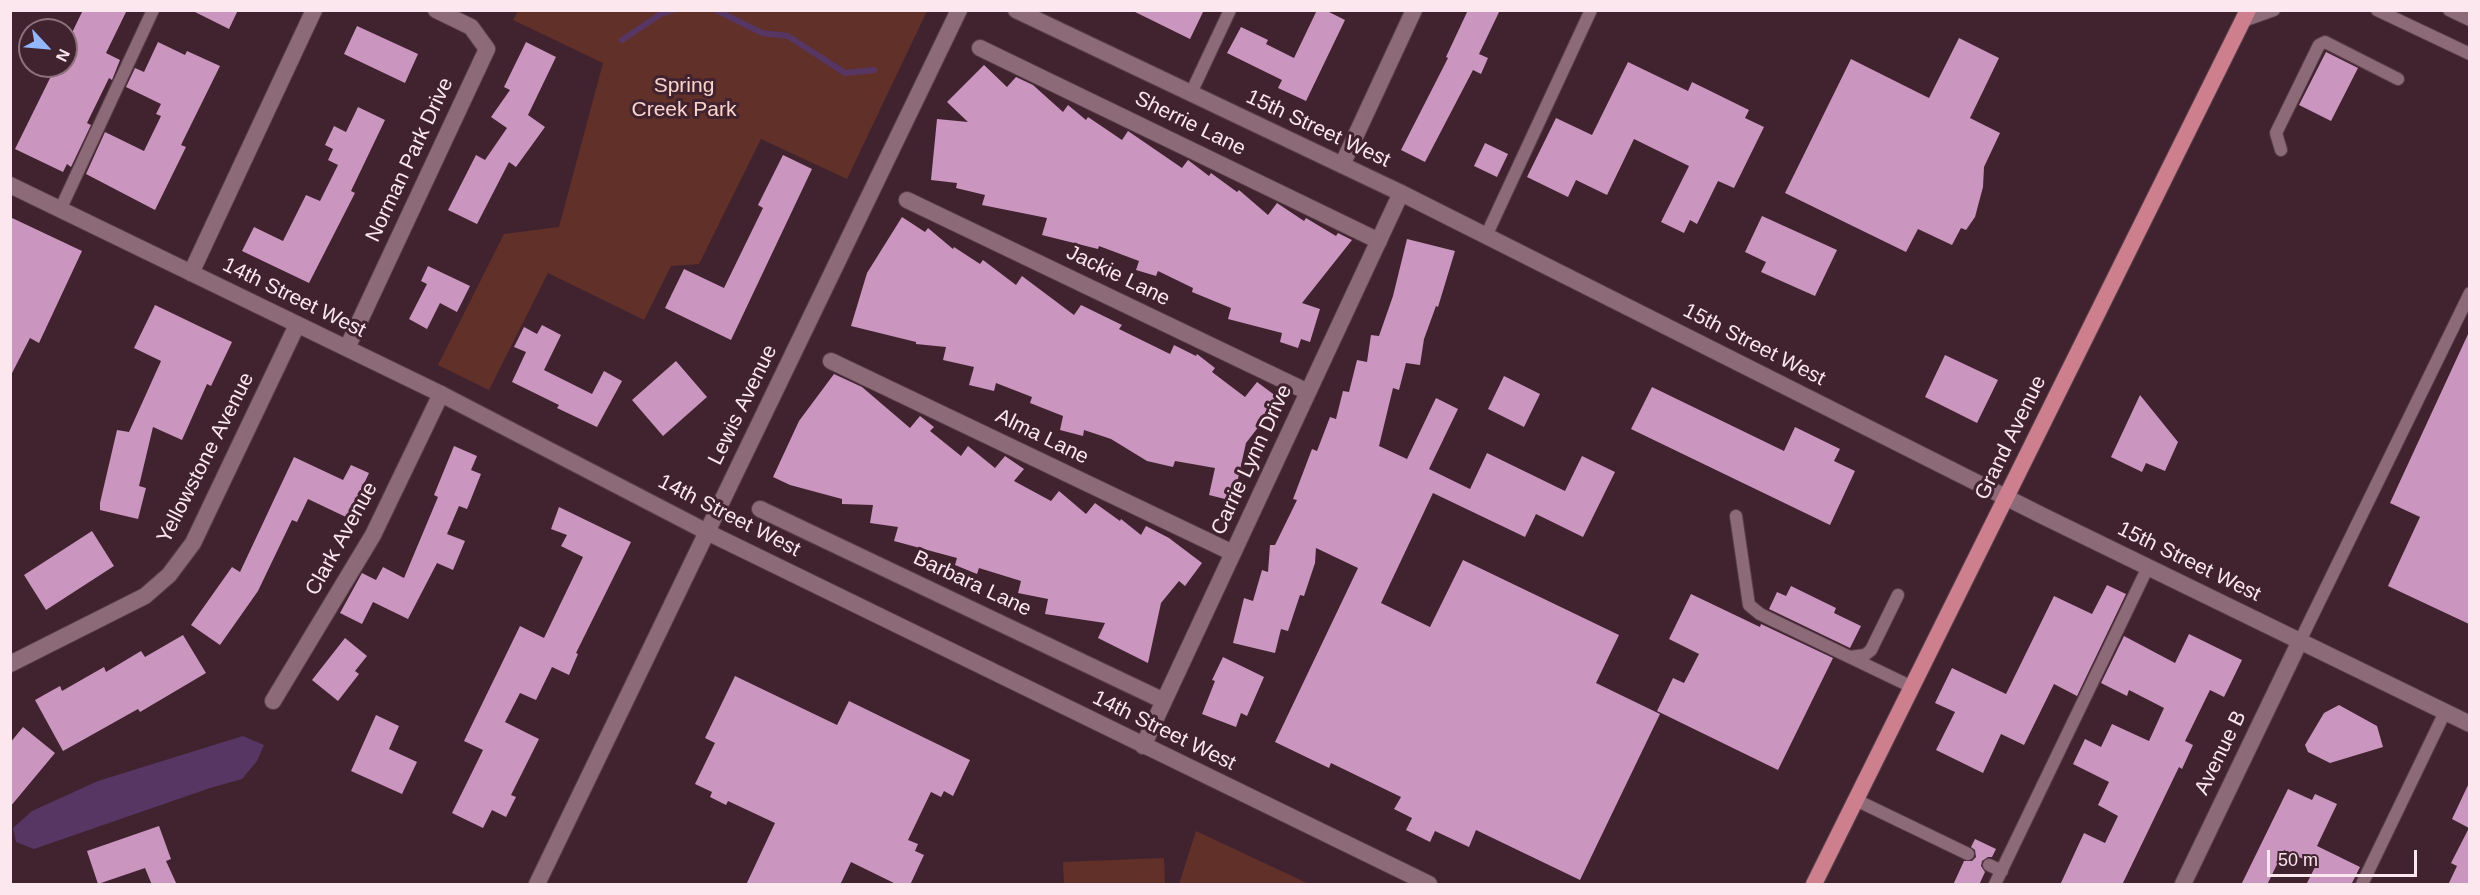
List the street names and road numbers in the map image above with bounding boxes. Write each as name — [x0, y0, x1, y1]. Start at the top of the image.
street label: Norman Park Drive — [361, 74, 459, 246]
street label: 15th Street West — [1242, 85, 1394, 173]
street label: Sherrie Lane — [1130, 86, 1250, 162]
street label: Jackie Lane — [1062, 240, 1174, 312]
street label: 14th Street West — [218, 252, 370, 344]
street label: 15th Street West — [1679, 298, 1829, 392]
street label: Lewis Avenue — [703, 341, 783, 469]
street label: Yellowstone Avenue — [152, 369, 260, 547]
street label: Grand Avenue — [1970, 372, 2052, 504]
street label: Carrie Lynn Drive — [1206, 381, 1298, 539]
street label: Alma Lane — [991, 404, 1093, 470]
street label: 14th Street West — [654, 469, 804, 563]
street label: Clark Avenue — [301, 478, 383, 600]
street label: 15th Street West — [2113, 516, 2265, 608]
street label: Barbara Lane — [909, 546, 1035, 622]
street label: 14th Street West — [1088, 685, 1240, 777]
street label: Avenue B — [2190, 707, 2252, 799]

